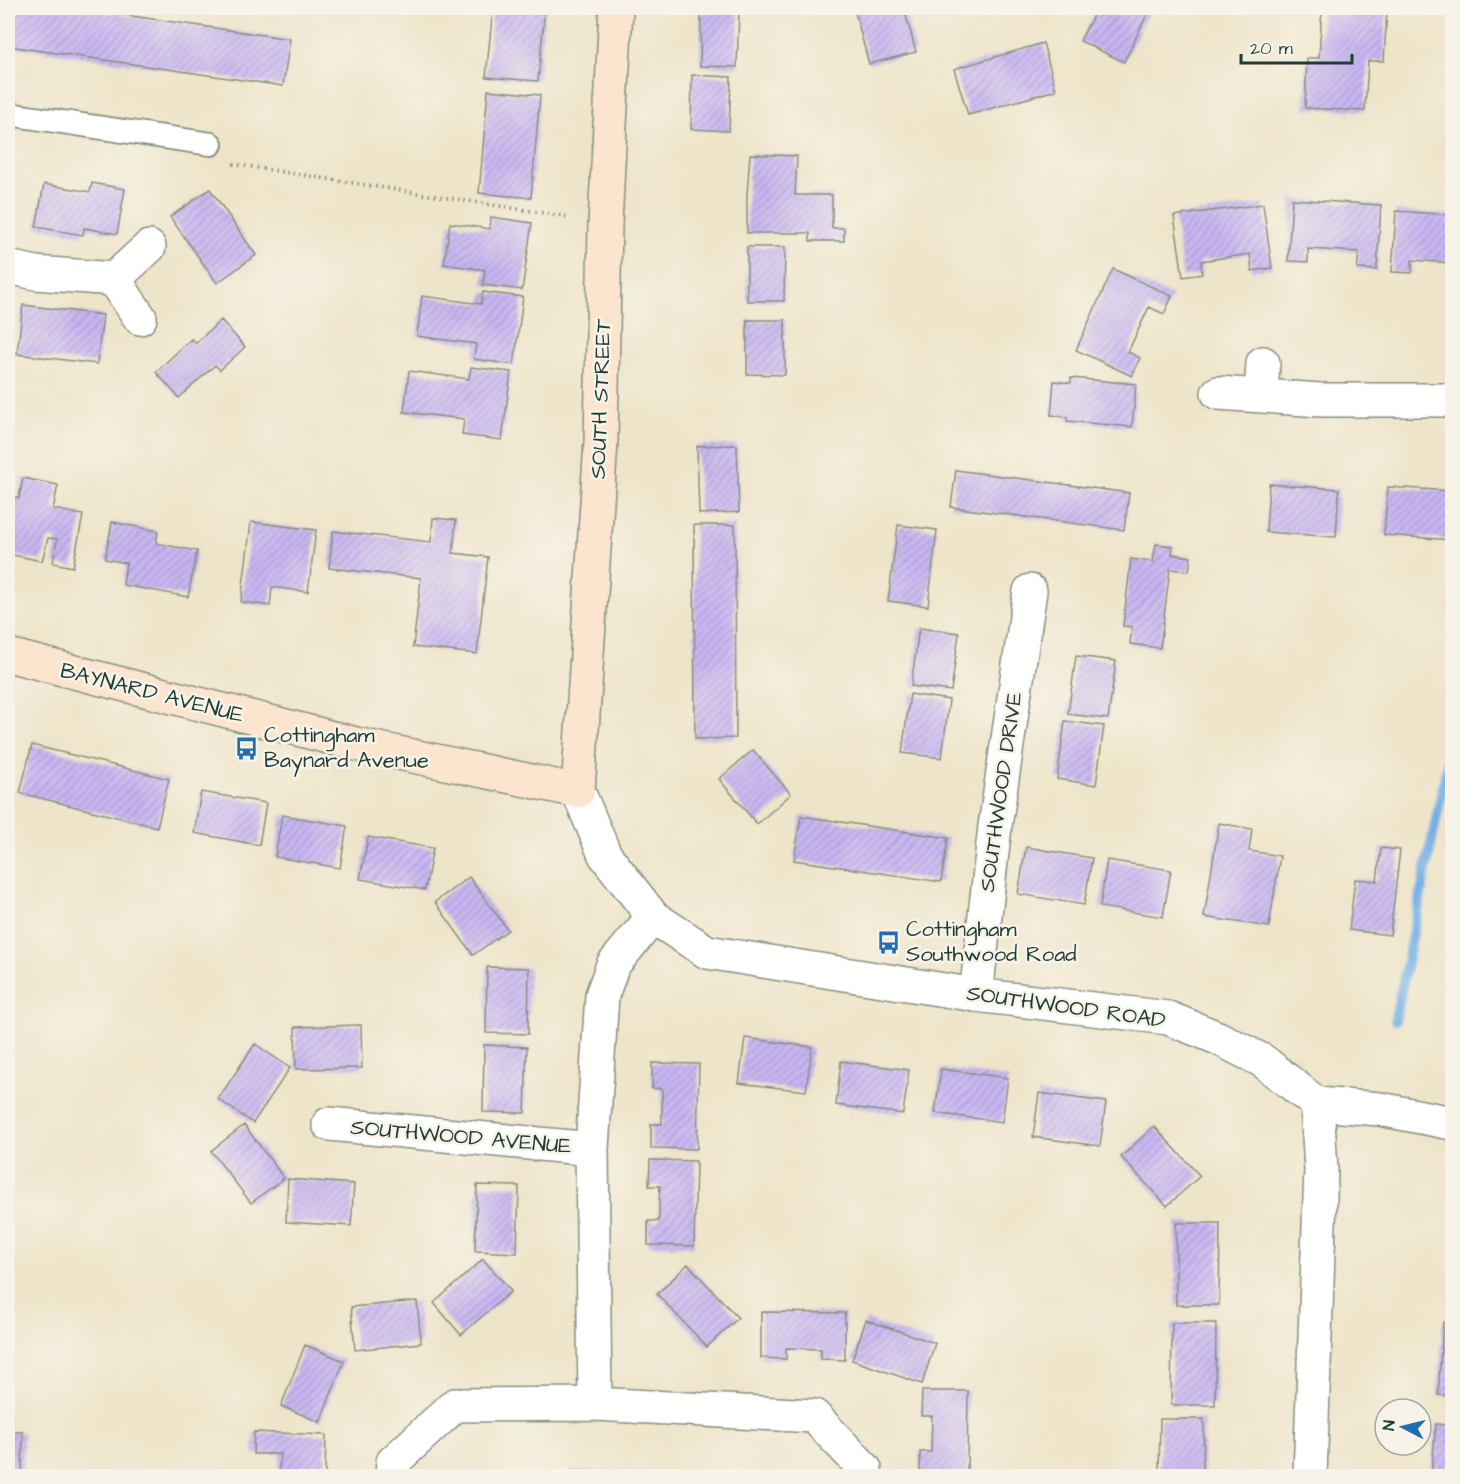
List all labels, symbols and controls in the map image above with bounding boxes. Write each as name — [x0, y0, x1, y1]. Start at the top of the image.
scale bar — [1241, 27, 1352, 65]
text: 20 m — [1250, 36, 1293, 61]
street label: SOUTH STREET — [583, 318, 619, 480]
street label: BAYNARD AVENUE — [57, 655, 247, 731]
street label: SOUTHWOOD DRIVE — [972, 690, 1030, 894]
place label: Cottingham Baynard Avenue — [264, 720, 429, 777]
bus stop icon: Cottingham Baynard Avenue — [233, 735, 259, 761]
place label: Cottingham Southwood Road — [906, 914, 1077, 970]
bus stop icon: Cottingham Southwood Road — [875, 929, 901, 955]
street label: SOUTHWOOD ROAD — [965, 978, 1167, 1036]
street label: SOUTHWOOD AVENUE — [349, 1112, 573, 1162]
north arrow — [1373, 1397, 1433, 1457]
text: N — [1378, 1419, 1401, 1432]

